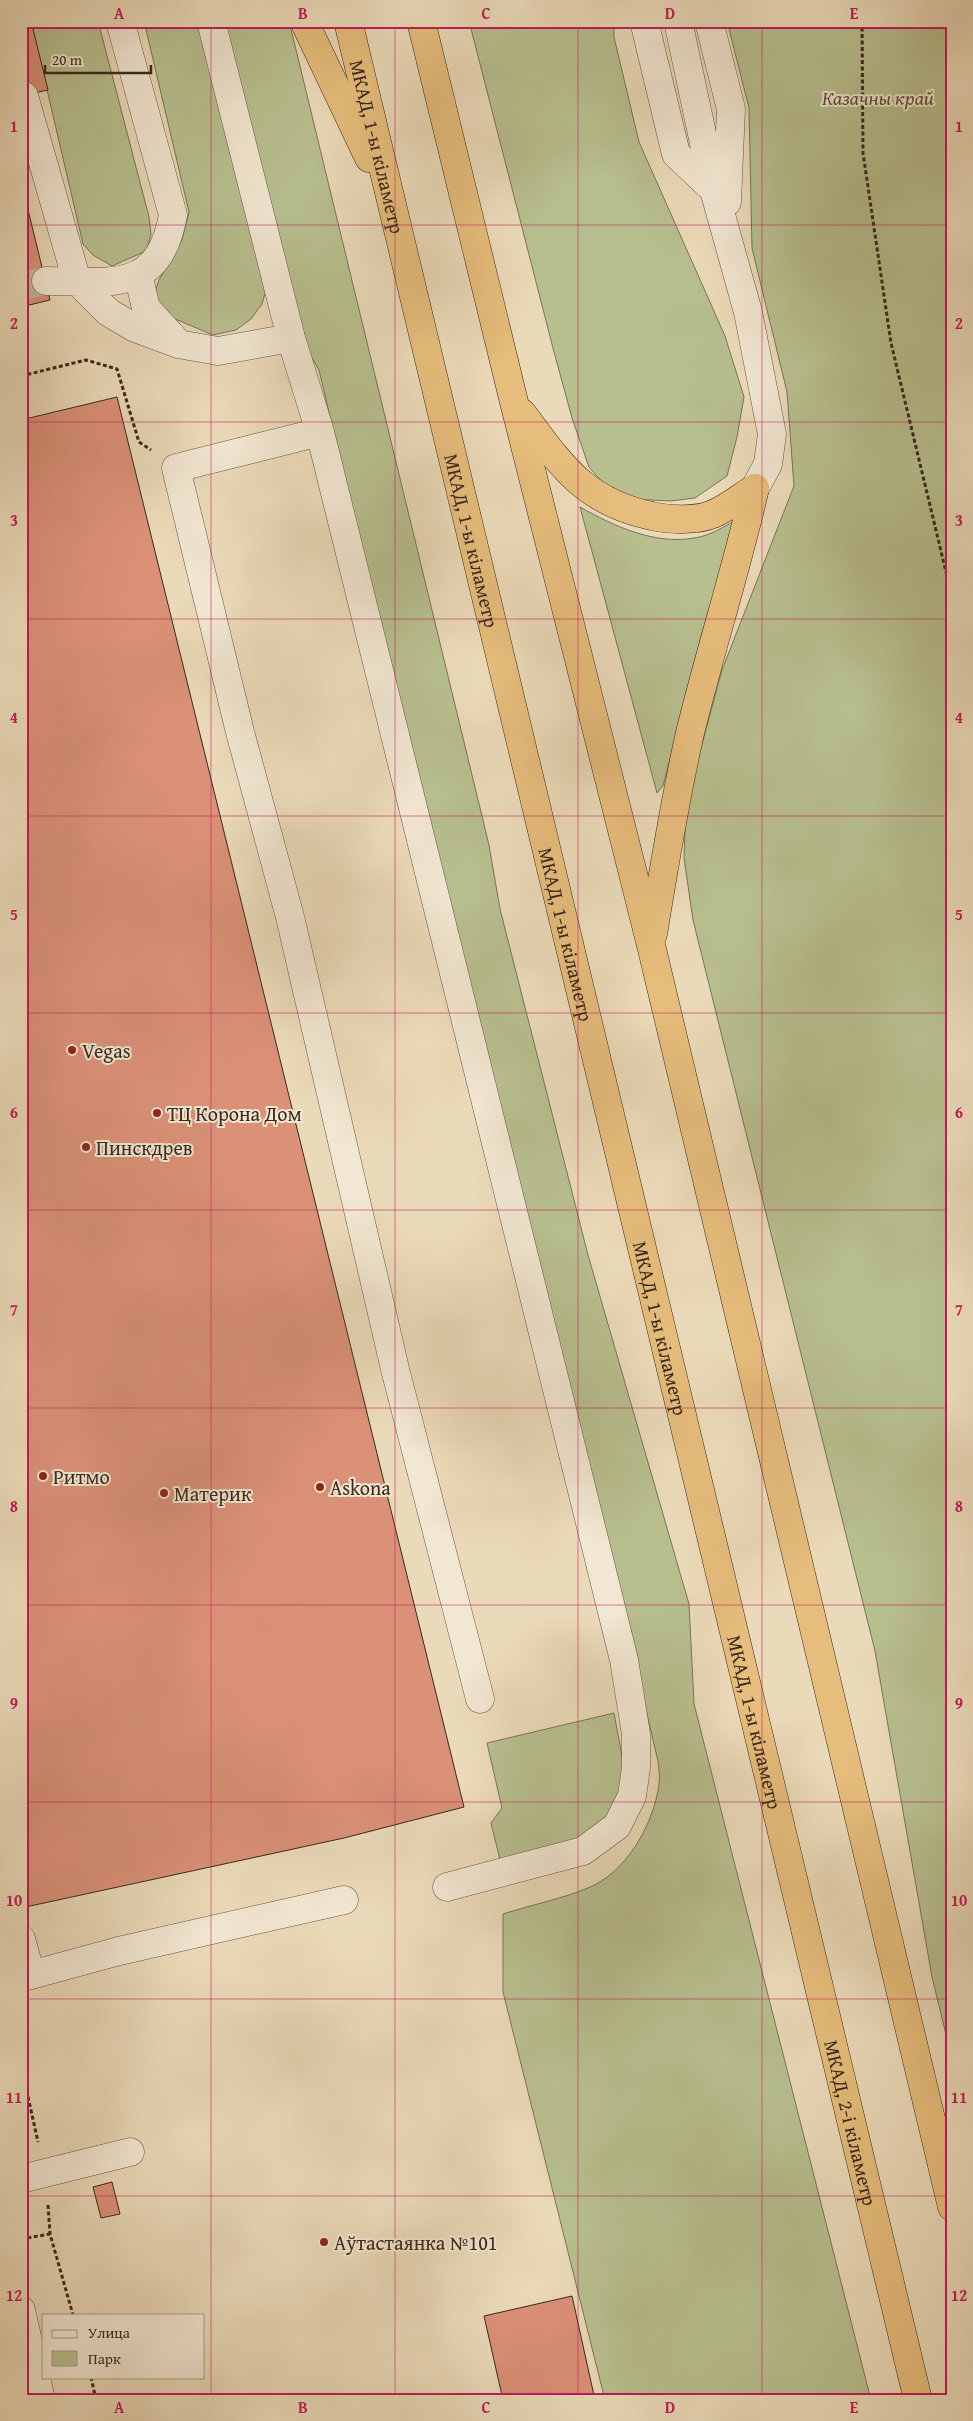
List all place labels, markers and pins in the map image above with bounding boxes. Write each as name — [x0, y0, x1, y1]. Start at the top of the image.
place label: Vegas — [82, 1036, 131, 1065]
marker: Vegas — [66, 1044, 78, 1056]
place label: ТЦ Корона Дом — [167, 1099, 302, 1128]
marker: ТЦ Корона Дом — [151, 1107, 163, 1119]
place label: Пинскдрев — [96, 1133, 193, 1162]
marker: Пинскдрев — [80, 1141, 92, 1153]
place label: Ритмо — [53, 1462, 110, 1491]
marker: Ритмо — [37, 1470, 49, 1482]
place label: Askona — [330, 1473, 391, 1502]
place label: Материк — [174, 1479, 252, 1508]
marker: Askona — [314, 1481, 326, 1493]
marker: Материк — [158, 1487, 170, 1499]
place label: Аўтастаянка №101 — [334, 2228, 497, 2257]
marker: Аўтастаянка №101 — [318, 2236, 330, 2248]

